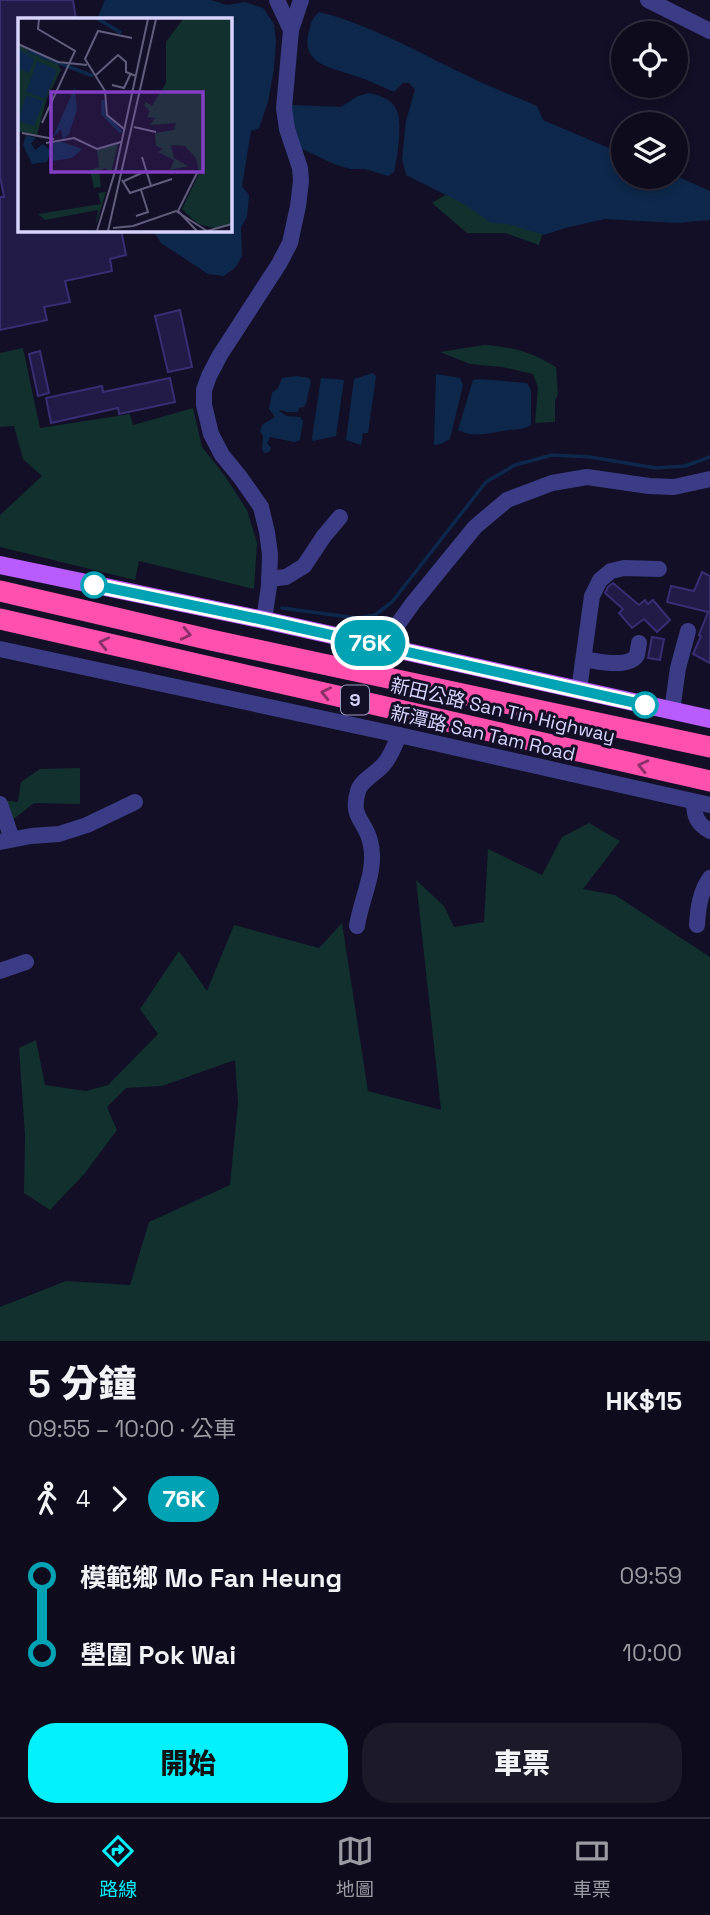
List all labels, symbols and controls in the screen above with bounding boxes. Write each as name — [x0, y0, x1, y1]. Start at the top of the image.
inset map — [18, 18, 231, 231]
map controls — [611, 21, 688, 189]
button: locate — [611, 21, 688, 98]
button: layers — [611, 112, 688, 189]
unlabelled marker — [81, 572, 107, 598]
line badge: 76K — [330, 620, 410, 666]
one-way arrow — [180, 626, 192, 640]
text: 76K — [348, 627, 392, 658]
one-way arrow — [98, 636, 110, 651]
street label: 新田公路 San Tin Highway — [388, 672, 618, 749]
road number: 9 — [341, 686, 369, 714]
one-way arrow — [320, 687, 332, 701]
unlabelled marker — [632, 692, 658, 718]
street label: 新潭路 San Tam Road — [388, 700, 578, 767]
one-way arrow — [638, 759, 650, 774]
text: 5 分鐘 — [28, 1360, 136, 1408]
text: HK$15 — [606, 1384, 682, 1418]
text: 09:55 – 10:00 · 公車 — [28, 1414, 236, 1444]
icon: walk — [28, 1480, 66, 1518]
icon: forward — [100, 1480, 138, 1518]
text: 76K — [162, 1483, 205, 1514]
text: 4 — [76, 1484, 90, 1514]
text: 模範鄉 Mo Fan Heung — [80, 1561, 342, 1595]
text: 09:59 — [620, 1561, 682, 1591]
text: 壆圍 Pok Wai — [80, 1638, 236, 1672]
text: 10:00 — [622, 1638, 682, 1668]
button: 開始 — [28, 1723, 348, 1803]
button: 車票 — [362, 1723, 682, 1803]
tab: 路線 — [99, 1832, 137, 1902]
tab: 地圖 — [336, 1832, 374, 1902]
tab: 車票 — [573, 1832, 611, 1902]

